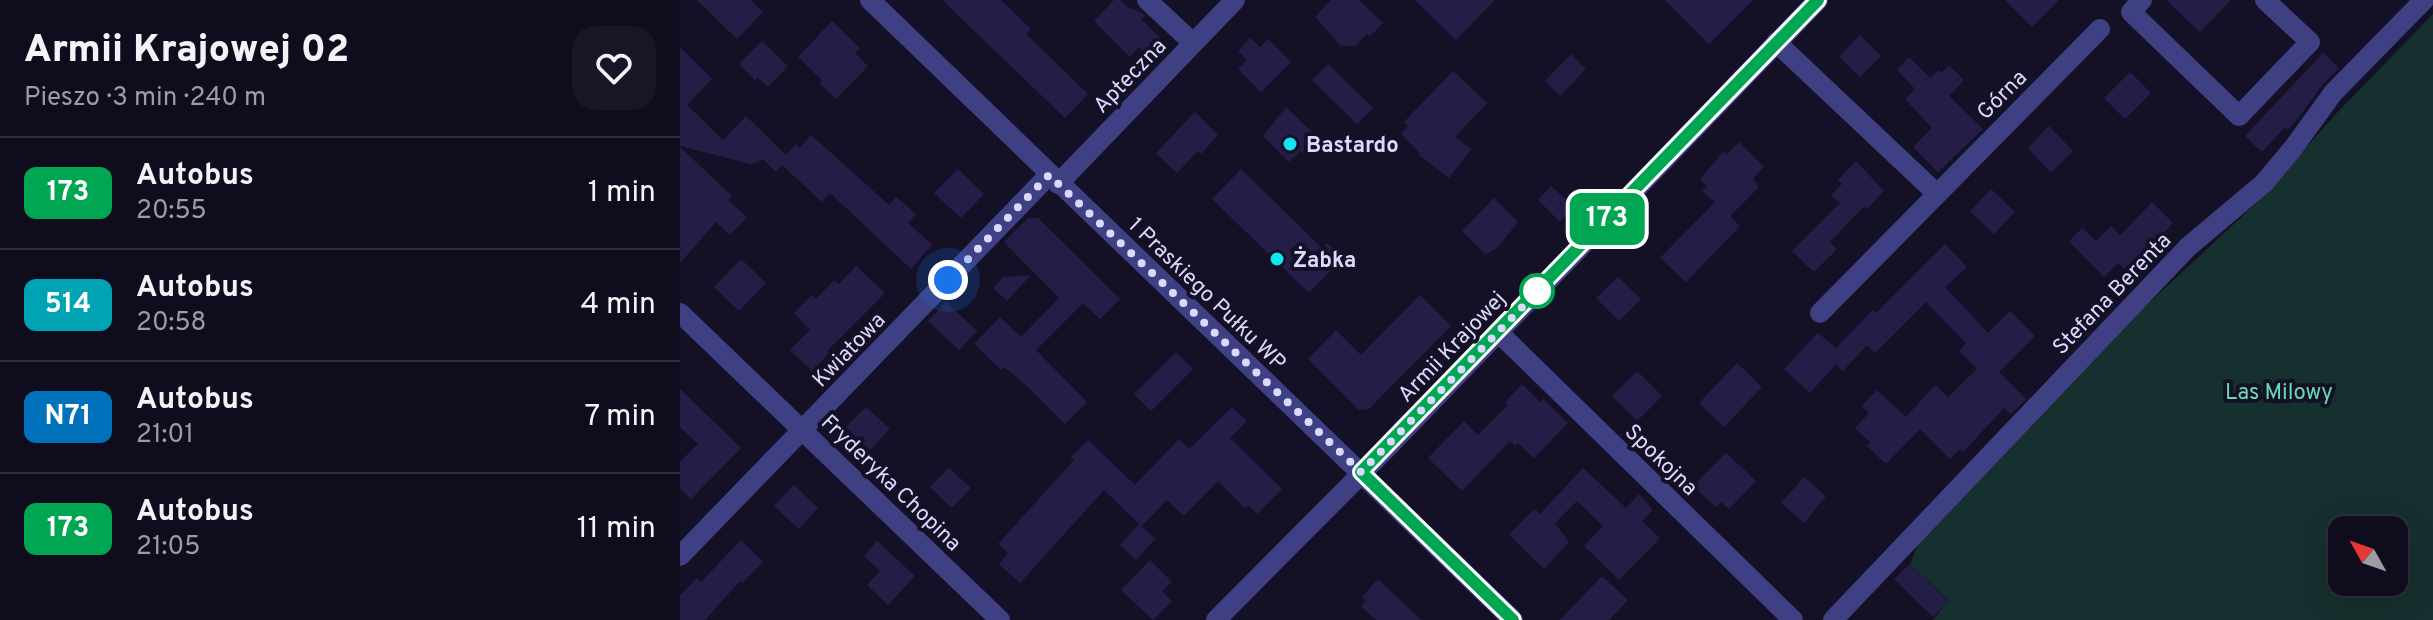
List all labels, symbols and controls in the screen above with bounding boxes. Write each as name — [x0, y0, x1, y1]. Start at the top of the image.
button: heart — [572, 26, 656, 110]
text: Armii Krajowej 02 — [24, 27, 349, 76]
street label: Apteczna — [1089, 34, 1173, 120]
street label: Górna — [1972, 65, 2034, 127]
text: Pieszo · 3 min · 240 m — [24, 82, 266, 115]
place label: Bastardo — [1306, 133, 1399, 160]
marker: Bastardo — [1281, 135, 1299, 153]
text: Autobus — [136, 158, 254, 195]
text: 173 — [47, 175, 89, 211]
text: 1 min — [588, 175, 656, 212]
line badge: 173 — [1561, 193, 1653, 245]
text: 20:55 — [136, 195, 207, 228]
text: 173 — [1586, 201, 1628, 237]
street label: 1 Praskiego Pułku WP — [1122, 213, 1291, 377]
street label: Stefana Berenta — [2048, 228, 2178, 361]
place label: Żabka — [1293, 246, 1356, 275]
marker: Żabka — [1268, 250, 1286, 268]
your location — [928, 260, 968, 300]
text: Autobus — [136, 270, 254, 307]
unlabelled marker — [1520, 274, 1554, 308]
text: 514 — [45, 287, 91, 323]
text: 4 min — [580, 287, 656, 324]
street label: Armii Krajowej — [1393, 287, 1512, 409]
text: 20:58 — [136, 307, 207, 340]
street label: Kwiatowa — [808, 308, 892, 394]
park label: Las Milowy — [2225, 380, 2333, 407]
text: Autobus — [136, 382, 254, 419]
text: N71 — [45, 399, 91, 435]
text: 7 min — [585, 399, 656, 436]
street label: Fryderyka Chopina — [814, 410, 966, 558]
text: 21:01 — [136, 419, 194, 452]
street label: Spokojna — [1618, 419, 1702, 502]
text: Autobus — [136, 494, 254, 531]
text: 173 — [47, 511, 89, 547]
text: 11 min — [577, 511, 656, 548]
north arrow — [2328, 516, 2408, 596]
map controls — [2328, 516, 2408, 596]
text: 21:05 — [136, 531, 200, 564]

